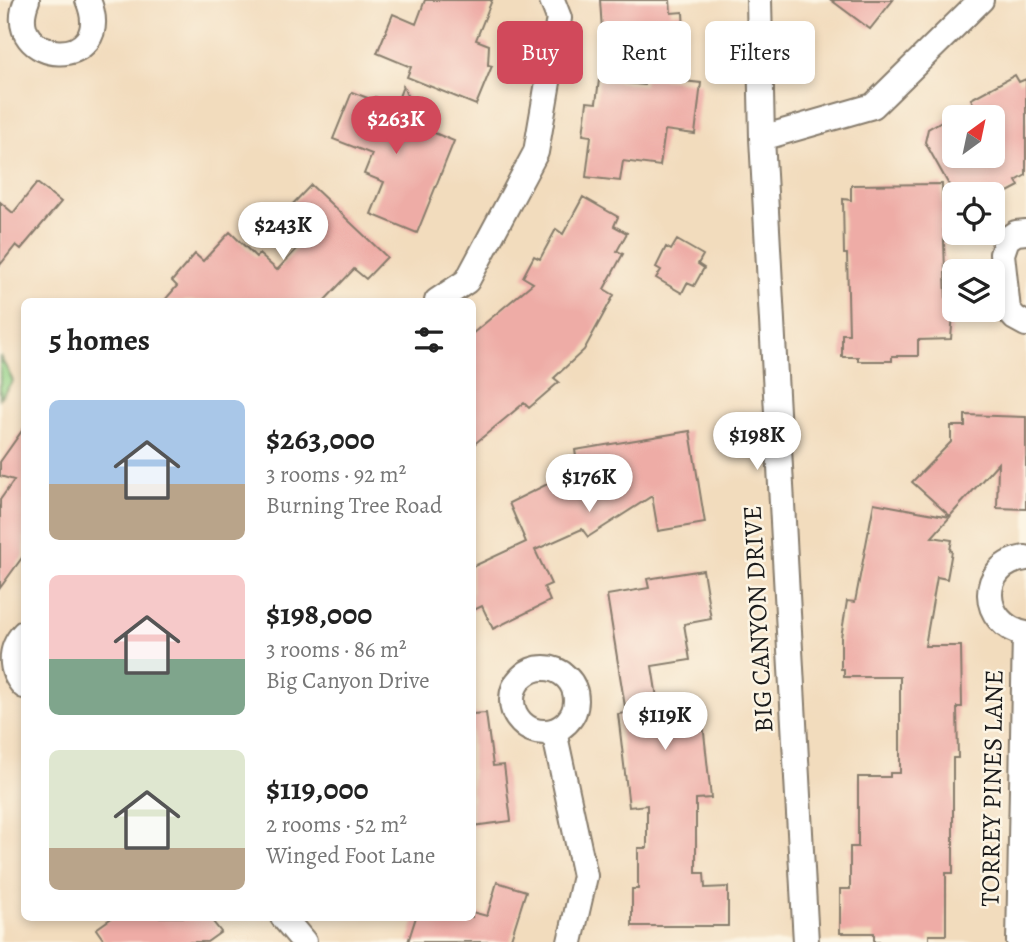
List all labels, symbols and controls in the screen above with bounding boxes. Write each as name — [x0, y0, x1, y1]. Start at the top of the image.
chip: Buy — [497, 21, 583, 84]
chip: Rent — [597, 21, 691, 84]
chip: Filters — [705, 21, 815, 84]
pin: $263K — [347, 96, 445, 156]
text: $263K — [367, 103, 425, 134]
north arrow — [942, 105, 1004, 168]
map controls — [942, 105, 1005, 322]
button: locate — [942, 182, 1005, 245]
pin: $243K — [234, 202, 332, 262]
text: $243K — [254, 209, 312, 240]
button: layers — [942, 259, 1005, 322]
text: 5 homes — [49, 320, 150, 360]
icon: filters — [410, 321, 448, 359]
pin: $198K — [708, 412, 806, 472]
text: $263,000 — [266, 419, 375, 459]
text: $198K — [729, 419, 785, 450]
icon: home — [105, 428, 189, 512]
pin: $176K — [540, 454, 638, 514]
text: 3 rooms · 92 m² — [266, 459, 406, 490]
text: $176K — [562, 461, 616, 492]
text: Burning Tree Road — [266, 490, 442, 521]
street label: BIG CANYON DRIVE — [735, 504, 781, 734]
text: $198,000 — [266, 594, 372, 634]
icon: home — [105, 603, 189, 687]
text: 3 rooms · 86 m² — [266, 634, 407, 665]
text: Big Canyon Drive — [266, 665, 429, 696]
street label: TORREY PINES LANE — [972, 669, 1012, 907]
pin: $119K — [616, 692, 714, 752]
text: $119K — [639, 699, 691, 730]
text: $119,000 — [266, 769, 369, 809]
icon: home — [105, 778, 189, 862]
text: 2 rooms · 52 m² — [266, 809, 407, 840]
text: Winged Foot Lane — [266, 840, 435, 871]

